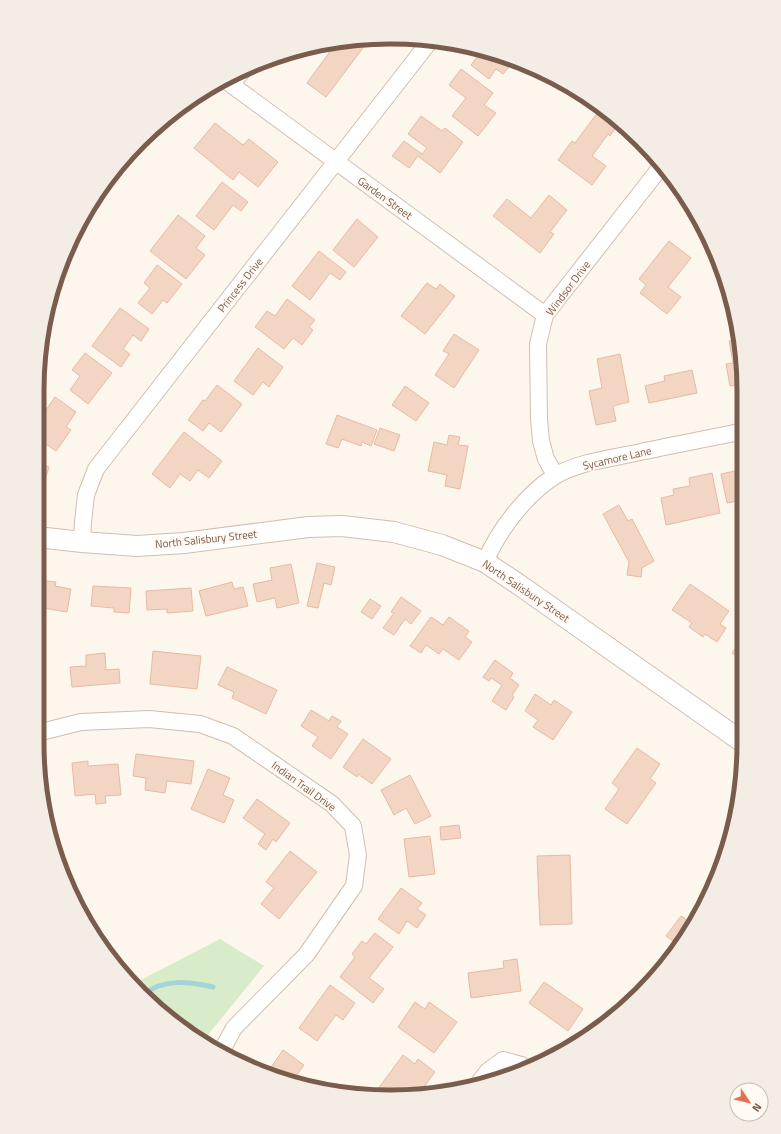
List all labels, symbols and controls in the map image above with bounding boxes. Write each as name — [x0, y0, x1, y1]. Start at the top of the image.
street label: Garden Street — [354, 173, 416, 223]
street label: Princess Drive — [213, 254, 267, 316]
street label: Windsor Drive — [542, 257, 594, 319]
street label: Sycamore Lane — [581, 442, 653, 474]
street label: North Salisbury Street — [154, 526, 258, 552]
street label: North Salisbury Street — [479, 556, 573, 626]
street label: Indian Trail Drive — [268, 757, 340, 815]
north arrow — [729, 1082, 769, 1122]
text: N — [748, 1100, 766, 1115]

